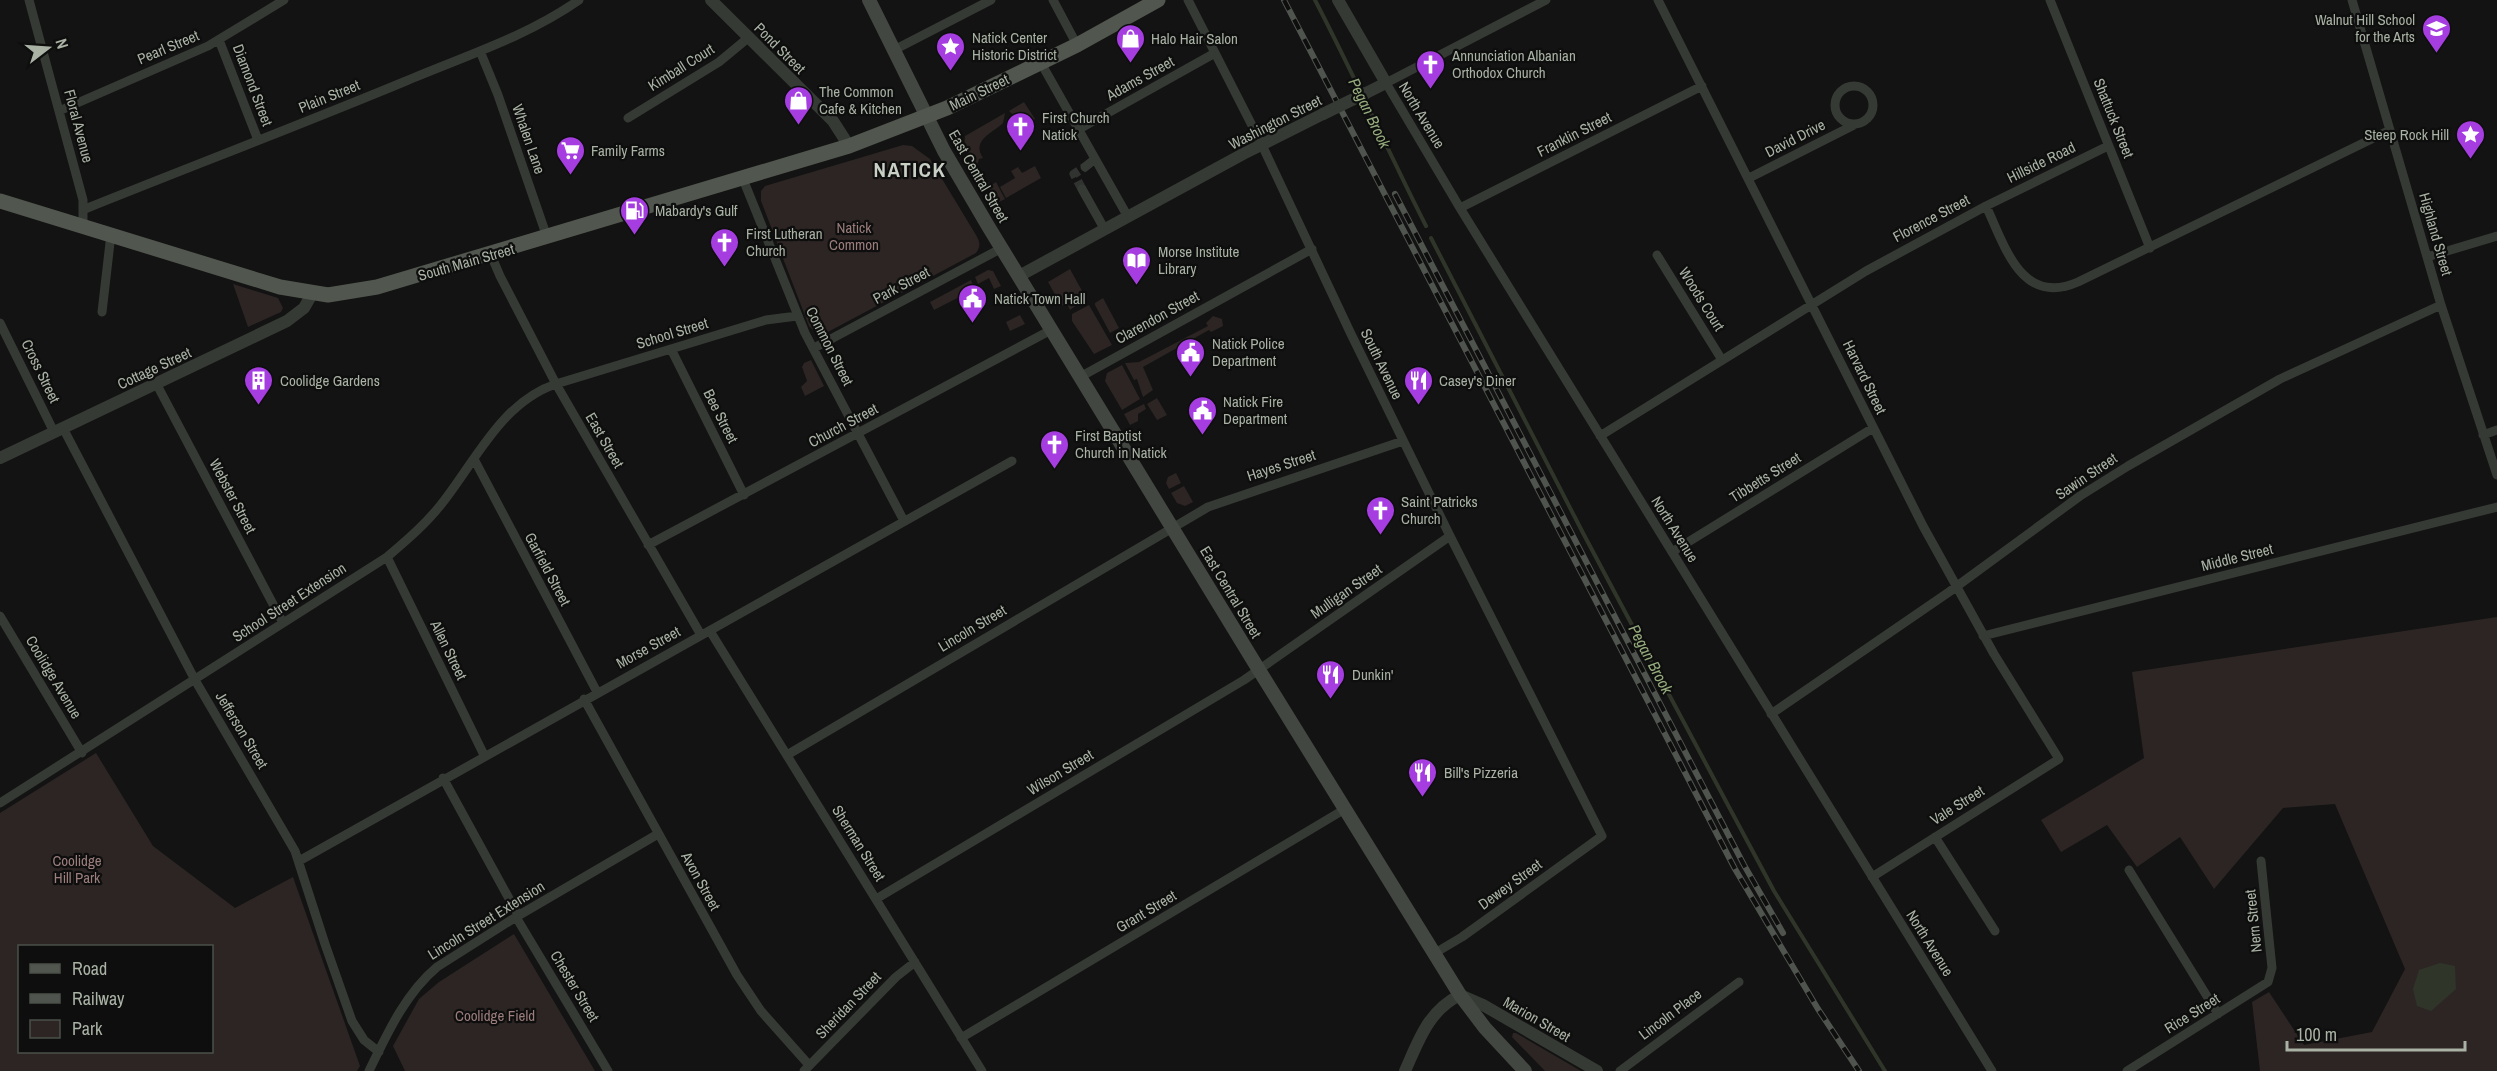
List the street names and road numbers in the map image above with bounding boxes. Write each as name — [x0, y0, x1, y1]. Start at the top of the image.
street label: Pond Street — [750, 18, 811, 79]
street label: Pearl Street — [134, 24, 203, 69]
street label: Kimball Court — [644, 38, 719, 96]
street label: Diamond Street — [228, 41, 278, 130]
street label: Adams Street — [1101, 50, 1178, 106]
street label: Main Street — [946, 68, 1013, 115]
street label: Plain Street — [295, 74, 363, 118]
street label: Shattuck Street — [2089, 75, 2140, 161]
street label: North Avenue — [1394, 78, 1450, 152]
street label: Floral Avenue — [59, 87, 99, 165]
street label: Washington Street — [1225, 89, 1325, 154]
street label: Whalen Lane — [507, 101, 551, 177]
street label: Franklin Street — [1533, 106, 1615, 162]
street label: David Drive — [1761, 114, 1829, 162]
street label: East Central Street — [944, 126, 1014, 227]
street label: Hillside Road — [2003, 136, 2079, 188]
street label: Florence Street — [1889, 189, 1974, 247]
street label: Highland Street — [2414, 190, 2458, 279]
street label: South Main Street — [415, 238, 517, 286]
street label: Park Street — [869, 261, 934, 309]
street label: Woods Court — [1674, 263, 1730, 335]
street label: Clarendon Street — [1111, 285, 1203, 349]
street label: Common Street — [801, 303, 859, 390]
street label: School Street — [634, 312, 711, 354]
street label: South Avenue — [1356, 325, 1408, 403]
street label: Cross Street — [17, 336, 66, 407]
street label: Harvard Street — [1838, 336, 1892, 418]
street label: Cottage Street — [114, 341, 195, 394]
street label: Bee Street — [698, 385, 744, 447]
street label: Church Street — [805, 398, 882, 452]
street label: East Street — [581, 408, 630, 472]
street label: Hayes Street — [1244, 444, 1319, 486]
street label: Tibbetts Street — [1725, 446, 1805, 507]
street label: Sawin Street — [2051, 447, 2122, 504]
street label: Webster Street — [205, 455, 262, 538]
street label: North Avenue — [1646, 492, 1704, 566]
street label: Garfield Street — [520, 529, 576, 610]
street label: Middle Street — [2199, 538, 2276, 576]
street label: East Central Street — [1195, 542, 1267, 642]
street label: School Street Extension — [228, 557, 350, 647]
street label: Mulligan Street — [1306, 558, 1386, 623]
street label: Lincoln Street — [934, 599, 1010, 657]
street label: Allen Street — [425, 616, 473, 684]
street label: Morse Street — [612, 620, 684, 673]
street label: Coolidge Avenue — [21, 632, 87, 723]
street label: Jefferson Street — [211, 687, 274, 773]
street label: Wilson Street — [1023, 744, 1098, 800]
street label: Vale Street — [1926, 780, 1988, 830]
street label: Sherman Street — [827, 801, 891, 886]
street label: Avon Street — [676, 847, 726, 915]
street label: Dewey Street — [1474, 853, 1547, 914]
street label: Lincoln Street Extension — [424, 876, 548, 964]
street label: Grant Street — [1112, 884, 1181, 937]
street label: Nern Street — [2239, 888, 2267, 953]
street label: North Avenue — [1901, 906, 1959, 980]
street label: Chester Street — [546, 947, 605, 1026]
street label: Sheridan Street — [811, 966, 886, 1043]
street label: Lincoln Place — [1634, 983, 1706, 1045]
street label: Rice Street — [2160, 987, 2224, 1038]
street label: Marion Street — [1499, 991, 1575, 1047]

